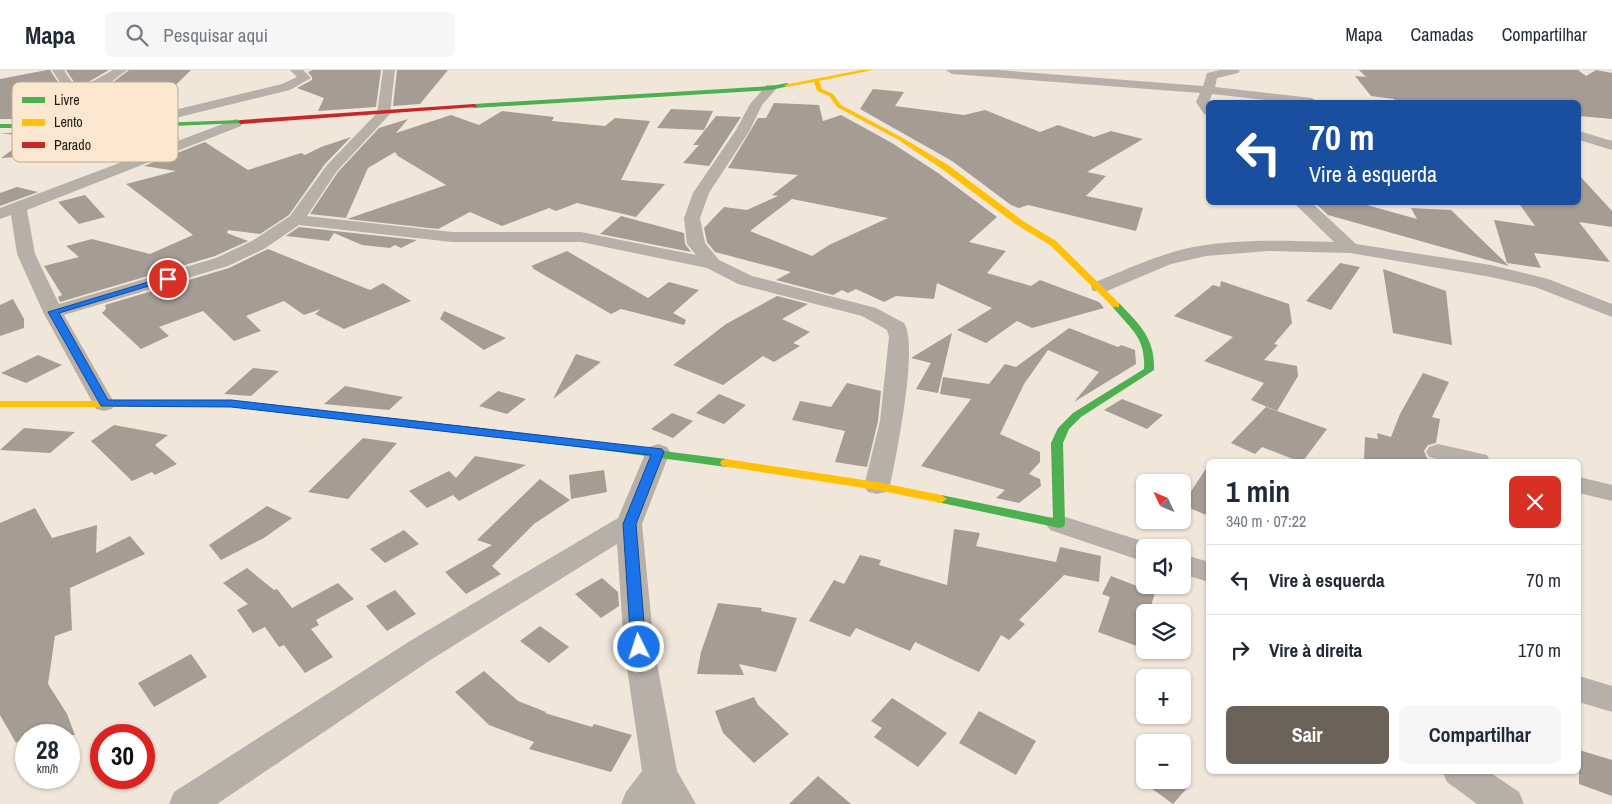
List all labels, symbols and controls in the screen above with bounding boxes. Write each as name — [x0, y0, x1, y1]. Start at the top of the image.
search box — [105, 12, 455, 57]
text: Mapa — [25, 19, 75, 51]
icon: search — [123, 21, 151, 49]
text: Pesquisar aqui — [163, 22, 268, 48]
text: Mapa — [1346, 22, 1383, 47]
text: Camadas — [1411, 22, 1474, 47]
text: Compartilhar — [1502, 22, 1587, 47]
legend — [12, 82, 178, 162]
text: Livre — [54, 91, 80, 109]
text: Lento — [54, 113, 83, 131]
text: 70 m — [1309, 114, 1374, 161]
icon: left — [1226, 120, 1291, 185]
text: Parado — [54, 136, 91, 154]
text: Vire à esquerda — [1309, 159, 1437, 189]
pin — [147, 258, 189, 300]
icon: arrive — [154, 265, 182, 293]
text: 1 min — [1226, 471, 1290, 511]
north arrow — [1136, 474, 1191, 529]
map controls — [1136, 474, 1191, 789]
button: close — [1509, 476, 1561, 528]
text: 340 m · 07:22 — [1226, 510, 1306, 532]
button: sound — [1136, 539, 1191, 594]
icon: left — [1226, 566, 1254, 594]
text: Vire à esquerda — [1269, 567, 1385, 593]
text: 70 m — [1526, 567, 1561, 593]
button: layers — [1136, 604, 1191, 659]
position arrow — [612, 620, 664, 672]
icon: right — [1226, 636, 1254, 664]
text: Vire à direita — [1269, 637, 1362, 663]
text: 170 m — [1518, 637, 1561, 663]
button: + — [1136, 669, 1191, 724]
button: Sair — [1226, 706, 1389, 764]
button: Compartilhar — [1399, 706, 1561, 764]
speed limit sign: 30 — [90, 724, 155, 789]
text: 28 — [36, 733, 59, 767]
button: − — [1136, 734, 1191, 789]
text: km/h — [37, 761, 58, 777]

